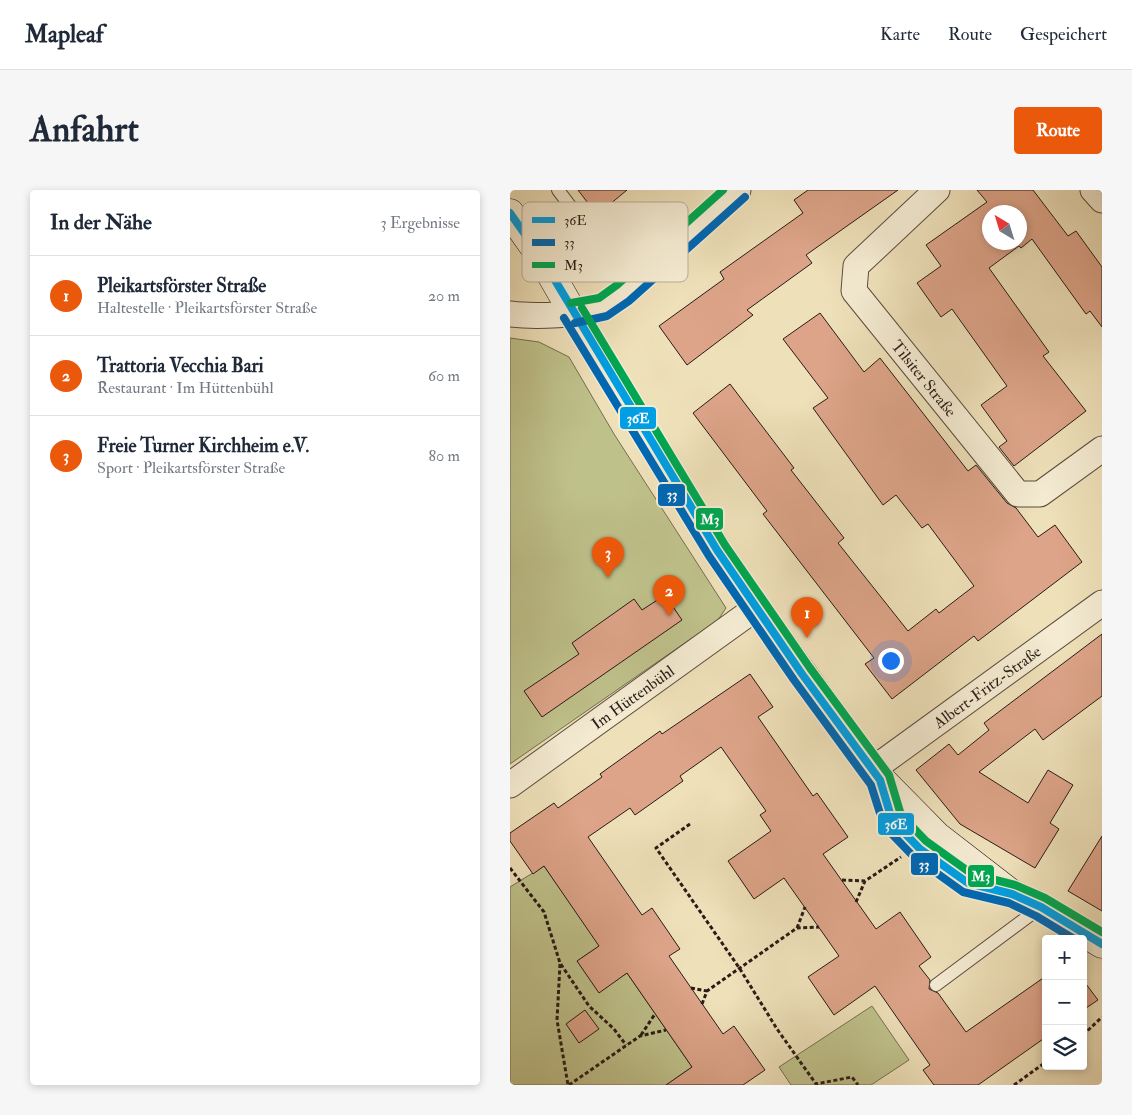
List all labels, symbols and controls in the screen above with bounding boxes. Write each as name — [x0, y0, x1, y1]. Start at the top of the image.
text: Mapleaf — [25, 19, 104, 50]
text: Karte — [880, 23, 920, 46]
text: Route — [948, 23, 992, 46]
text: Gespeichert — [1020, 23, 1107, 46]
button: Route — [1014, 107, 1102, 154]
text: Anfahrt — [30, 108, 139, 152]
legend — [522, 202, 688, 282]
north arrow — [982, 205, 1027, 250]
text: In der Nähe — [50, 209, 152, 236]
text: 36E — [564, 212, 587, 229]
text: 3 Ergebnisse — [380, 213, 460, 233]
text: 33 — [564, 234, 575, 251]
text: M3 — [564, 257, 583, 274]
text: Pleikartsförster Straße — [97, 274, 266, 298]
text: 1 — [63, 286, 69, 306]
text: 20 m — [428, 286, 460, 306]
text: Haltestelle · Pleikartsförster Straße — [97, 298, 317, 318]
street label: Tilsiter Straße — [887, 336, 961, 421]
text: Trattoria Vecchia Bari — [97, 354, 264, 378]
text: 2 — [62, 366, 70, 386]
text: 60 m — [428, 366, 460, 386]
text: Restaurant · Im Hüttenbühl — [97, 378, 274, 398]
line badge: 36E — [619, 406, 657, 430]
text: 36E — [627, 410, 649, 427]
text: Freie Turner Kirchheim e.V. — [97, 434, 309, 458]
text: 3 — [63, 446, 69, 466]
text: 80 m — [429, 446, 460, 466]
text: Sport · Pleikartsförster Straße — [97, 458, 285, 478]
line badge: 33 — [657, 483, 686, 507]
text: 33 — [667, 486, 677, 503]
line badge: M3 — [695, 507, 724, 531]
text: M3 — [700, 511, 719, 528]
pin: 3 — [592, 537, 624, 578]
pin: 2 — [653, 575, 685, 616]
pin: 1 — [791, 597, 823, 638]
street label: Albert-Fritz-Straße — [929, 641, 1045, 734]
your location — [878, 648, 904, 674]
street label: Im Hüttenbühl — [588, 661, 678, 734]
line badge: 36E — [877, 812, 915, 836]
text: 36E — [885, 816, 907, 833]
line badge: 33 — [910, 852, 939, 876]
text: 33 — [919, 856, 929, 873]
line badge: M3 — [967, 864, 995, 888]
text: M3 — [971, 868, 990, 885]
map controls — [1042, 935, 1087, 1070]
button: + — [1042, 935, 1087, 980]
button: − — [1042, 980, 1087, 1025]
button: layers — [1042, 1025, 1087, 1070]

